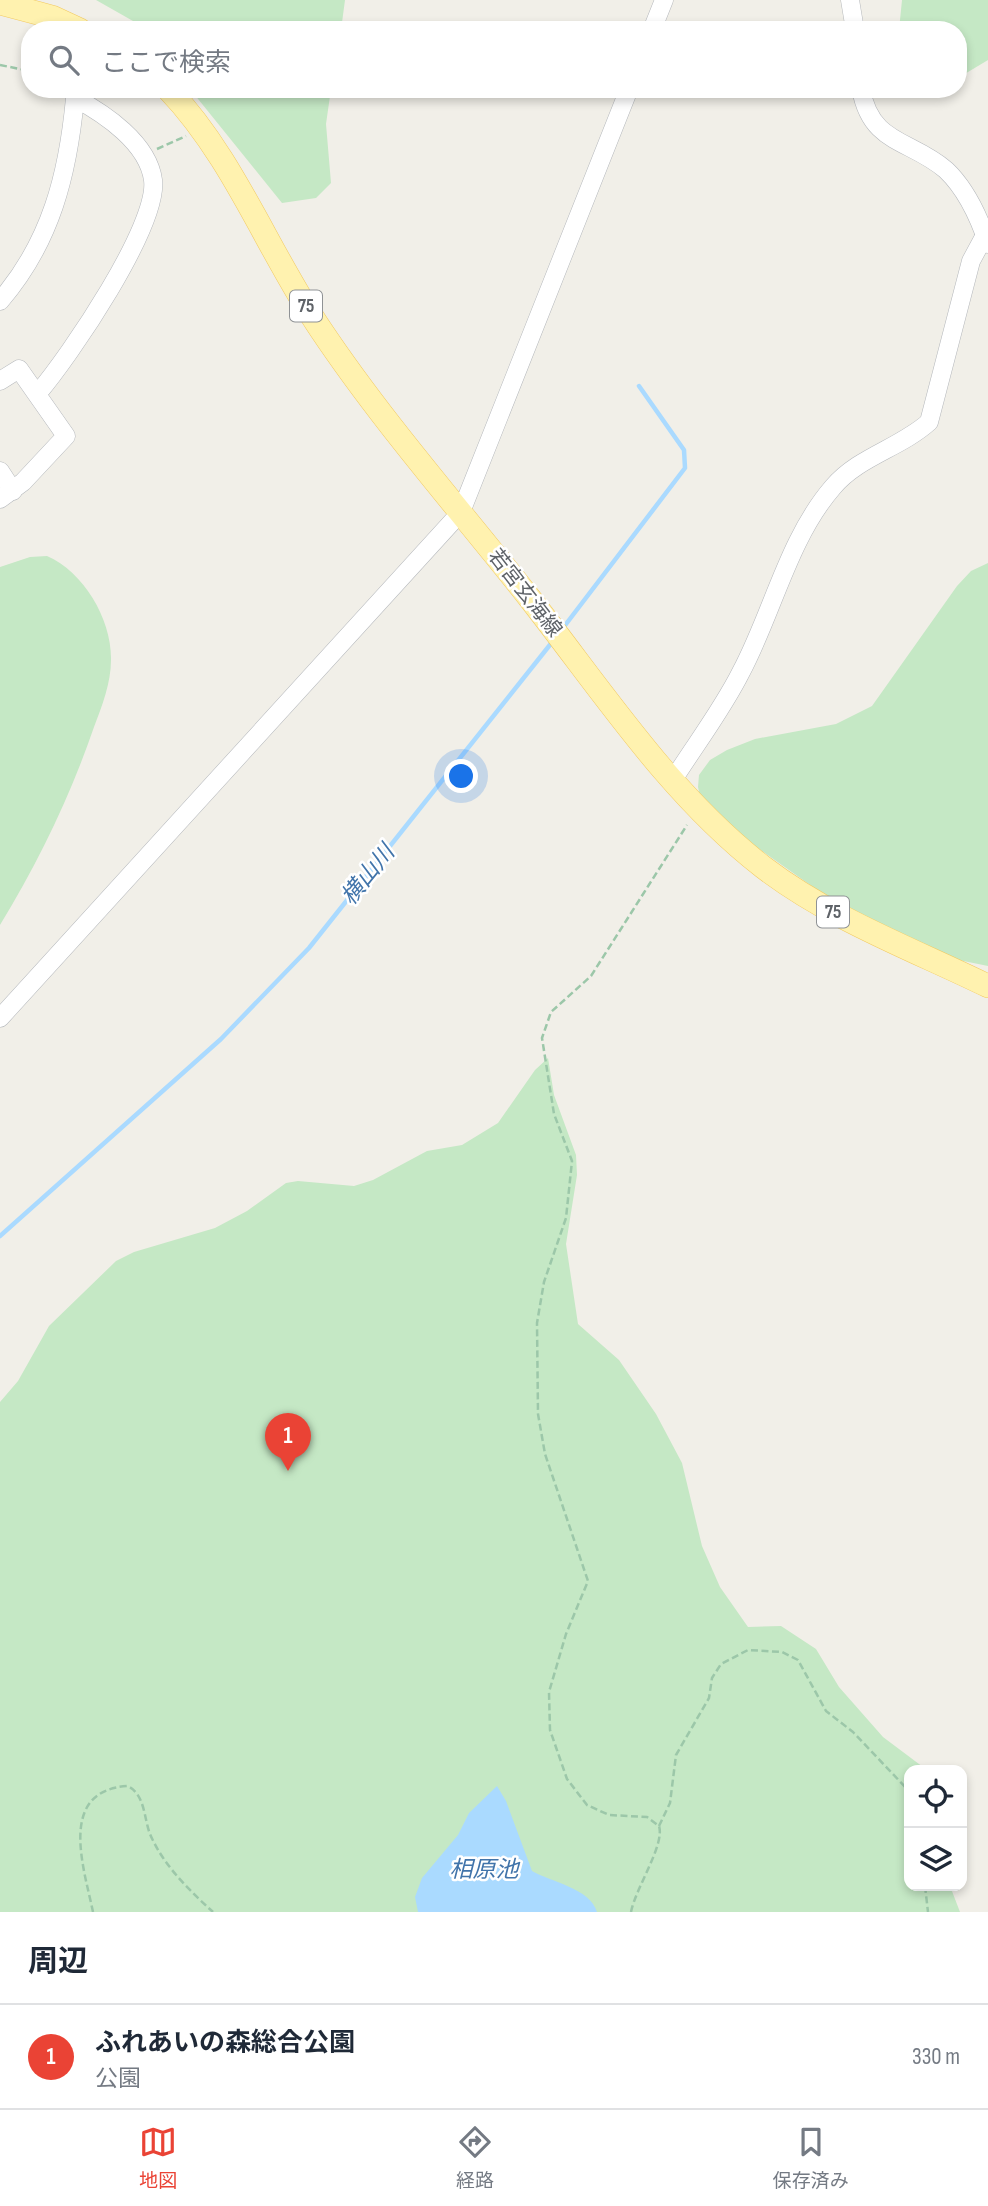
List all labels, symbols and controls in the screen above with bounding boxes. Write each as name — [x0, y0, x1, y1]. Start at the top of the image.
search box — [21, 21, 967, 98]
icon: search — [45, 41, 83, 79]
text: ここで検索 — [101, 48, 231, 79]
road number: 75 — [290, 290, 322, 322]
street label: 若宮玄海線 — [483, 544, 567, 642]
your location — [444, 759, 478, 793]
water label: 横山川 — [335, 837, 402, 911]
road number: 75 — [817, 896, 849, 928]
pin: 1 — [265, 1413, 311, 1471]
map controls — [904, 1765, 967, 1891]
button: locate — [904, 1765, 967, 1828]
button: layers — [904, 1828, 967, 1891]
water label: 相原池 — [450, 1856, 521, 1884]
text: 周辺 — [28, 1944, 88, 1980]
text: ふれあいの森総合公園 — [95, 2028, 355, 2059]
text: 1 — [46, 2043, 56, 2071]
text: 330 m — [912, 2043, 960, 2071]
text: 公園 — [95, 2065, 141, 2093]
tab: 地図 — [139, 2123, 177, 2193]
tab: 経路 — [456, 2123, 494, 2193]
tab: 保存済み — [773, 2123, 849, 2193]

